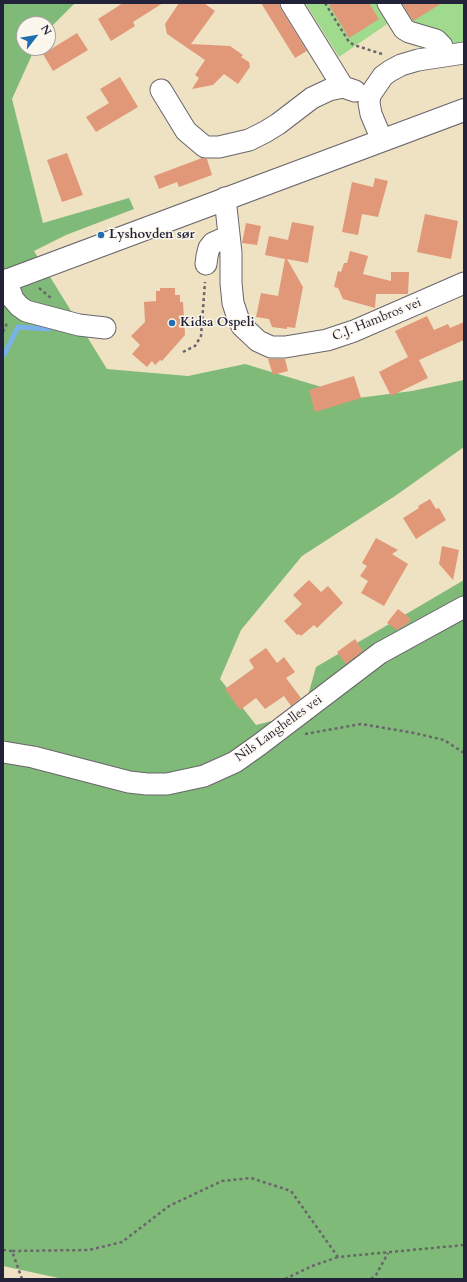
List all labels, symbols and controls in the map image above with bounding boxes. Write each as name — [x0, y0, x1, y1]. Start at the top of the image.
north arrow — [16, 16, 56, 56]
text: N — [37, 22, 55, 38]
place label: Lyshovden sør — [109, 227, 195, 243]
marker: Lyshovden sør — [96, 230, 106, 240]
street label: C.J. Hambros vei — [330, 295, 424, 345]
place label: Kidsa Ospeli — [180, 315, 255, 331]
marker: Kidsa Ospeli — [167, 318, 177, 328]
street label: Nils Langhelles vei — [233, 692, 325, 766]

